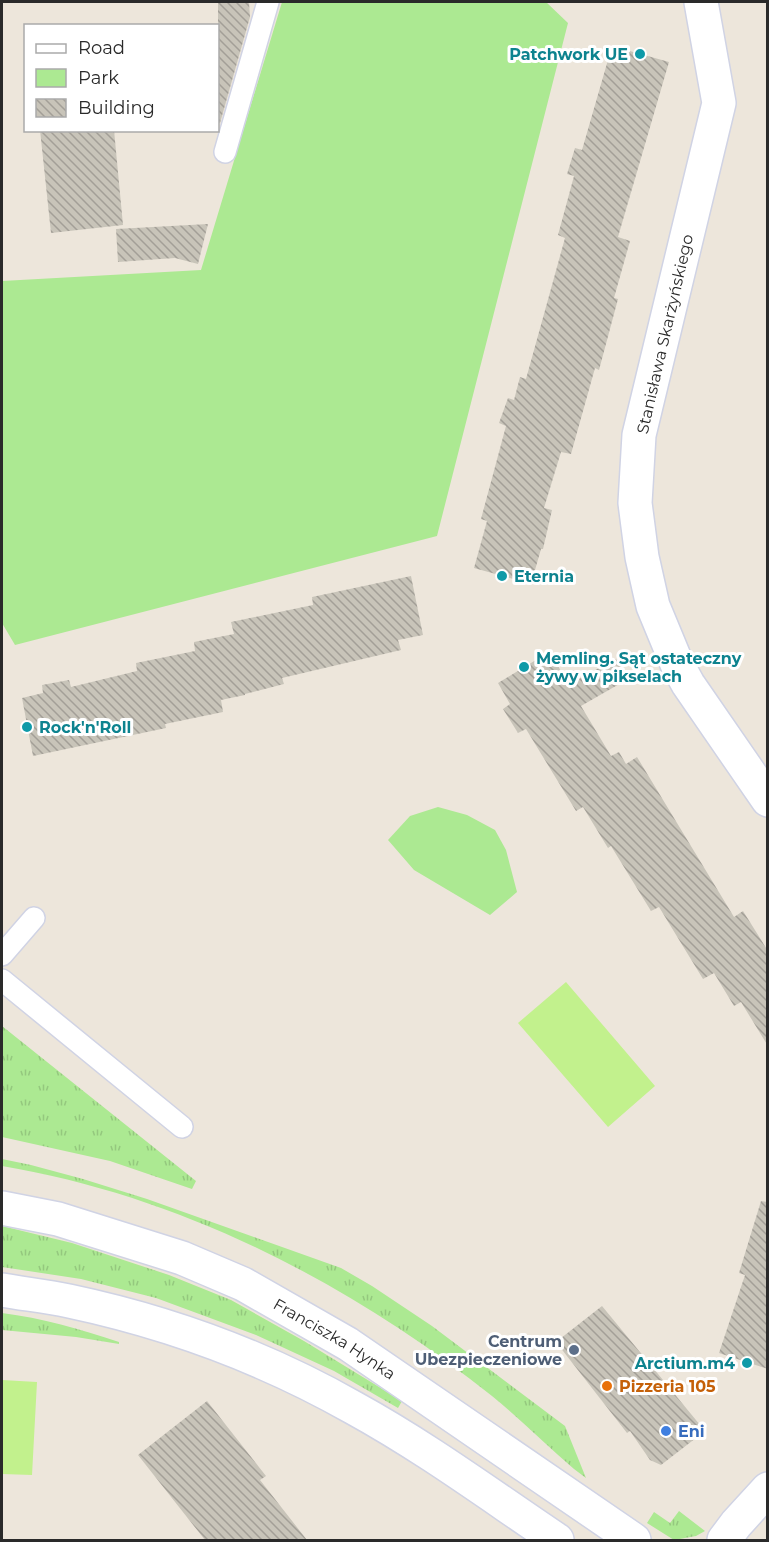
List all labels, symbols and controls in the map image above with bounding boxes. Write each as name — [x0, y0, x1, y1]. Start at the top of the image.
legend — [24, 24, 219, 132]
text: Road — [78, 37, 125, 59]
place label: Patchwork UE — [509, 45, 628, 64]
marker: Patchwork UE — [633, 47, 647, 61]
text: Park — [78, 67, 119, 89]
text: Building — [78, 97, 155, 119]
street label: Stanisława Skarżyńskiego — [633, 232, 697, 436]
place label: Eternia — [514, 567, 574, 586]
marker: Eternia — [495, 569, 509, 583]
place label: Memling. Sąt ostateczny żywy w pikselach — [536, 649, 742, 686]
marker: Memling. Sąt ostateczny żywy w pikselach — [517, 660, 531, 674]
place label: Rock'n'Roll — [39, 718, 131, 737]
marker: Rock'n'Roll — [20, 720, 34, 734]
street label: Franciszka Hynka — [270, 1294, 399, 1383]
place label: Centrum Ubezpieczeniowe — [415, 1332, 562, 1369]
marker: Centrum Ubezpieczeniowe — [567, 1343, 581, 1357]
place label: Arctium.m4 — [634, 1354, 735, 1373]
marker: Arctium.m4 — [740, 1356, 754, 1370]
place label: Pizzeria 105 — [619, 1377, 716, 1396]
marker: Pizzeria 105 — [600, 1379, 614, 1393]
place label: Eni — [678, 1422, 705, 1441]
marker: Eni — [659, 1424, 673, 1438]

